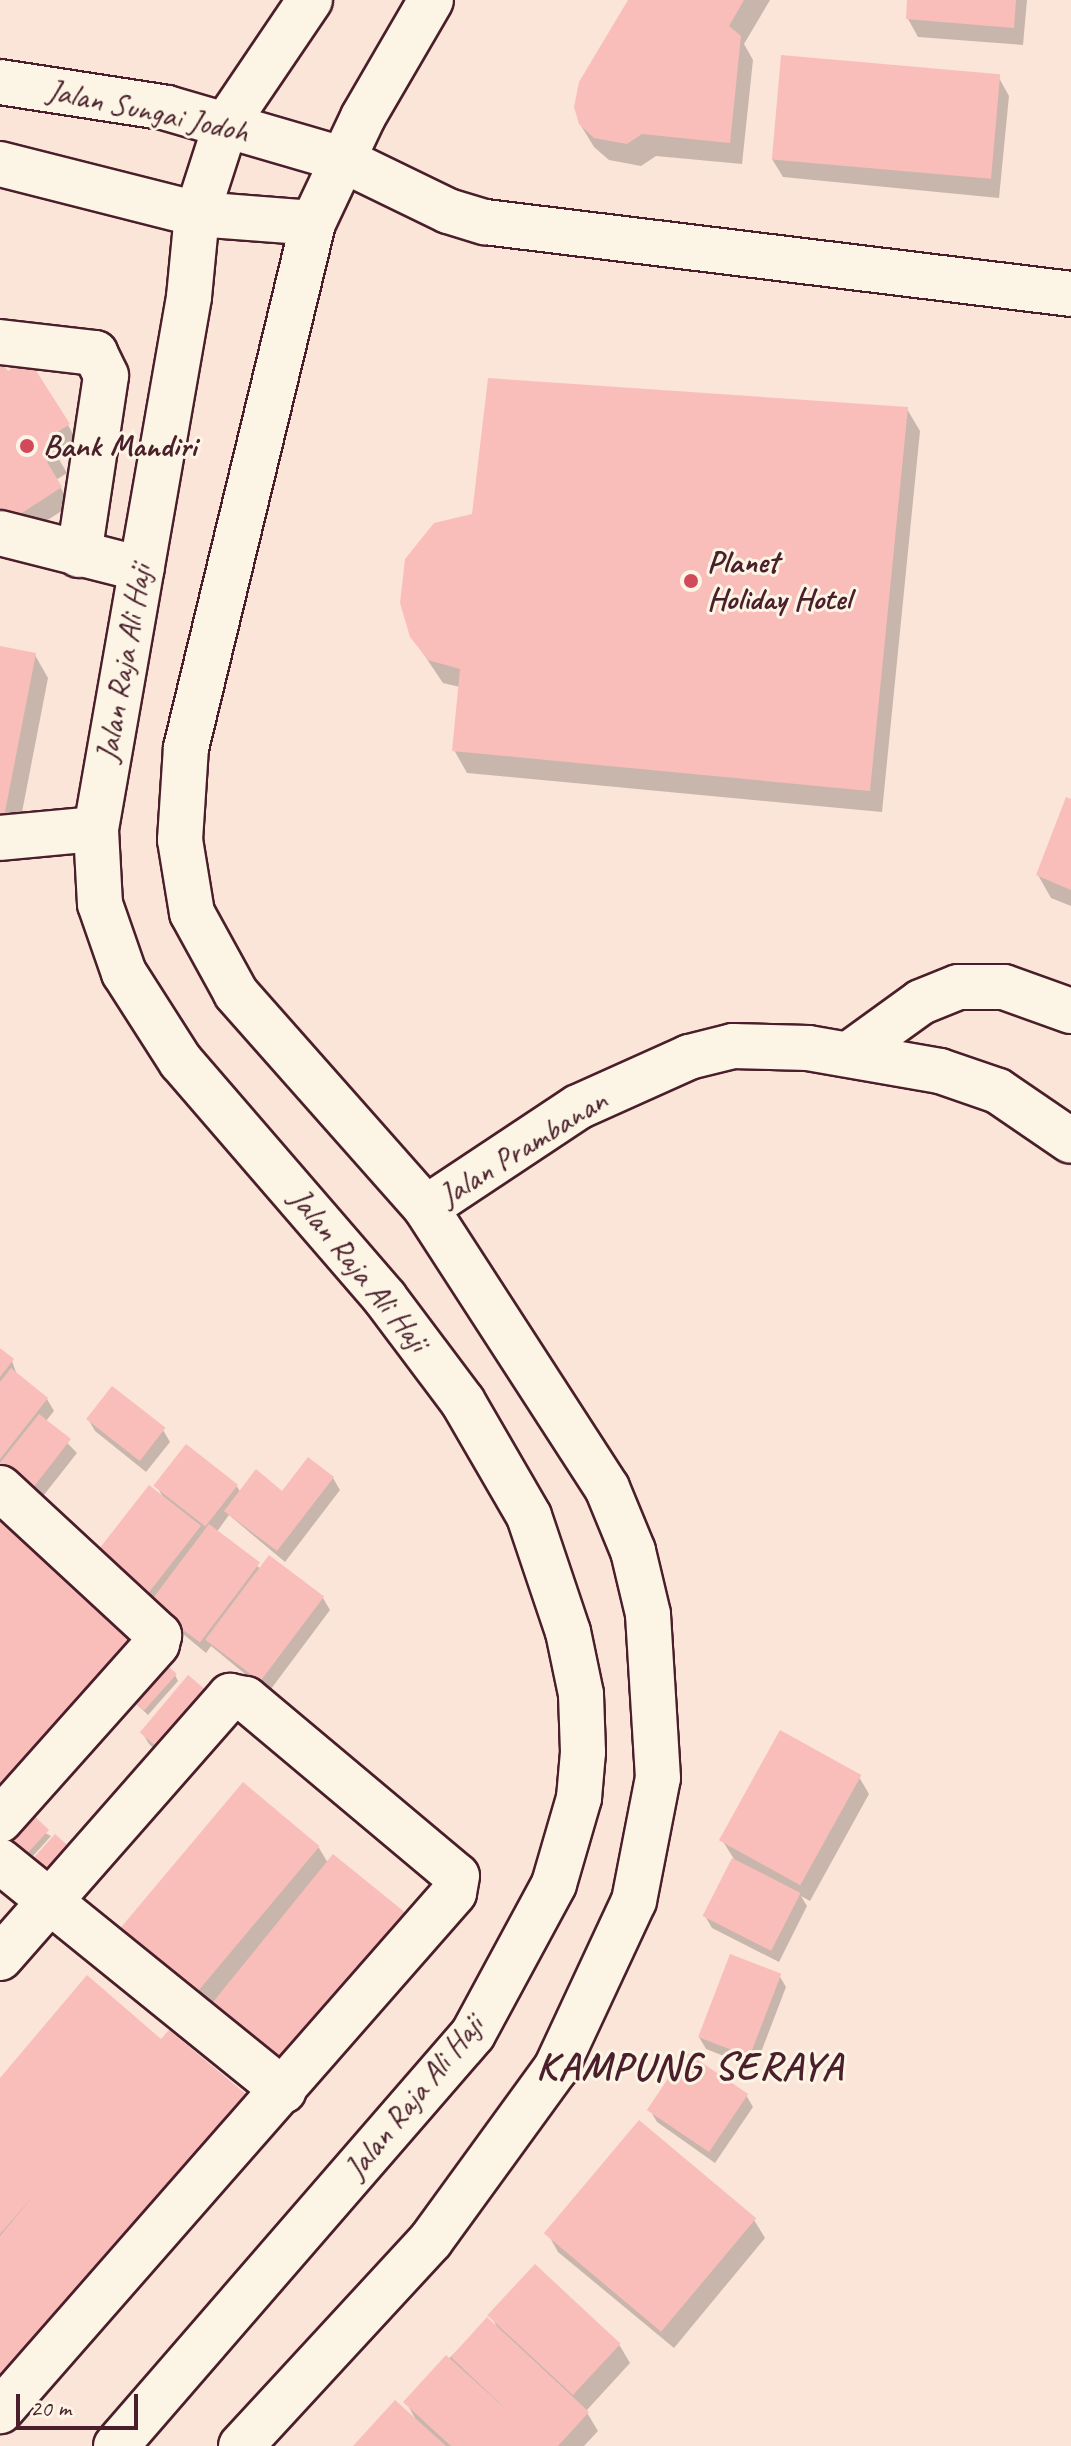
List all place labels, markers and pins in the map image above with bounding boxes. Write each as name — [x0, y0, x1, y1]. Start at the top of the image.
place label: Bank Mandiri — [43, 427, 198, 465]
marker: Bank Mandiri — [18, 437, 36, 455]
place label: Planet Holiday Hotel — [707, 544, 851, 619]
marker: Planet Holiday Hotel — [682, 572, 700, 590]

